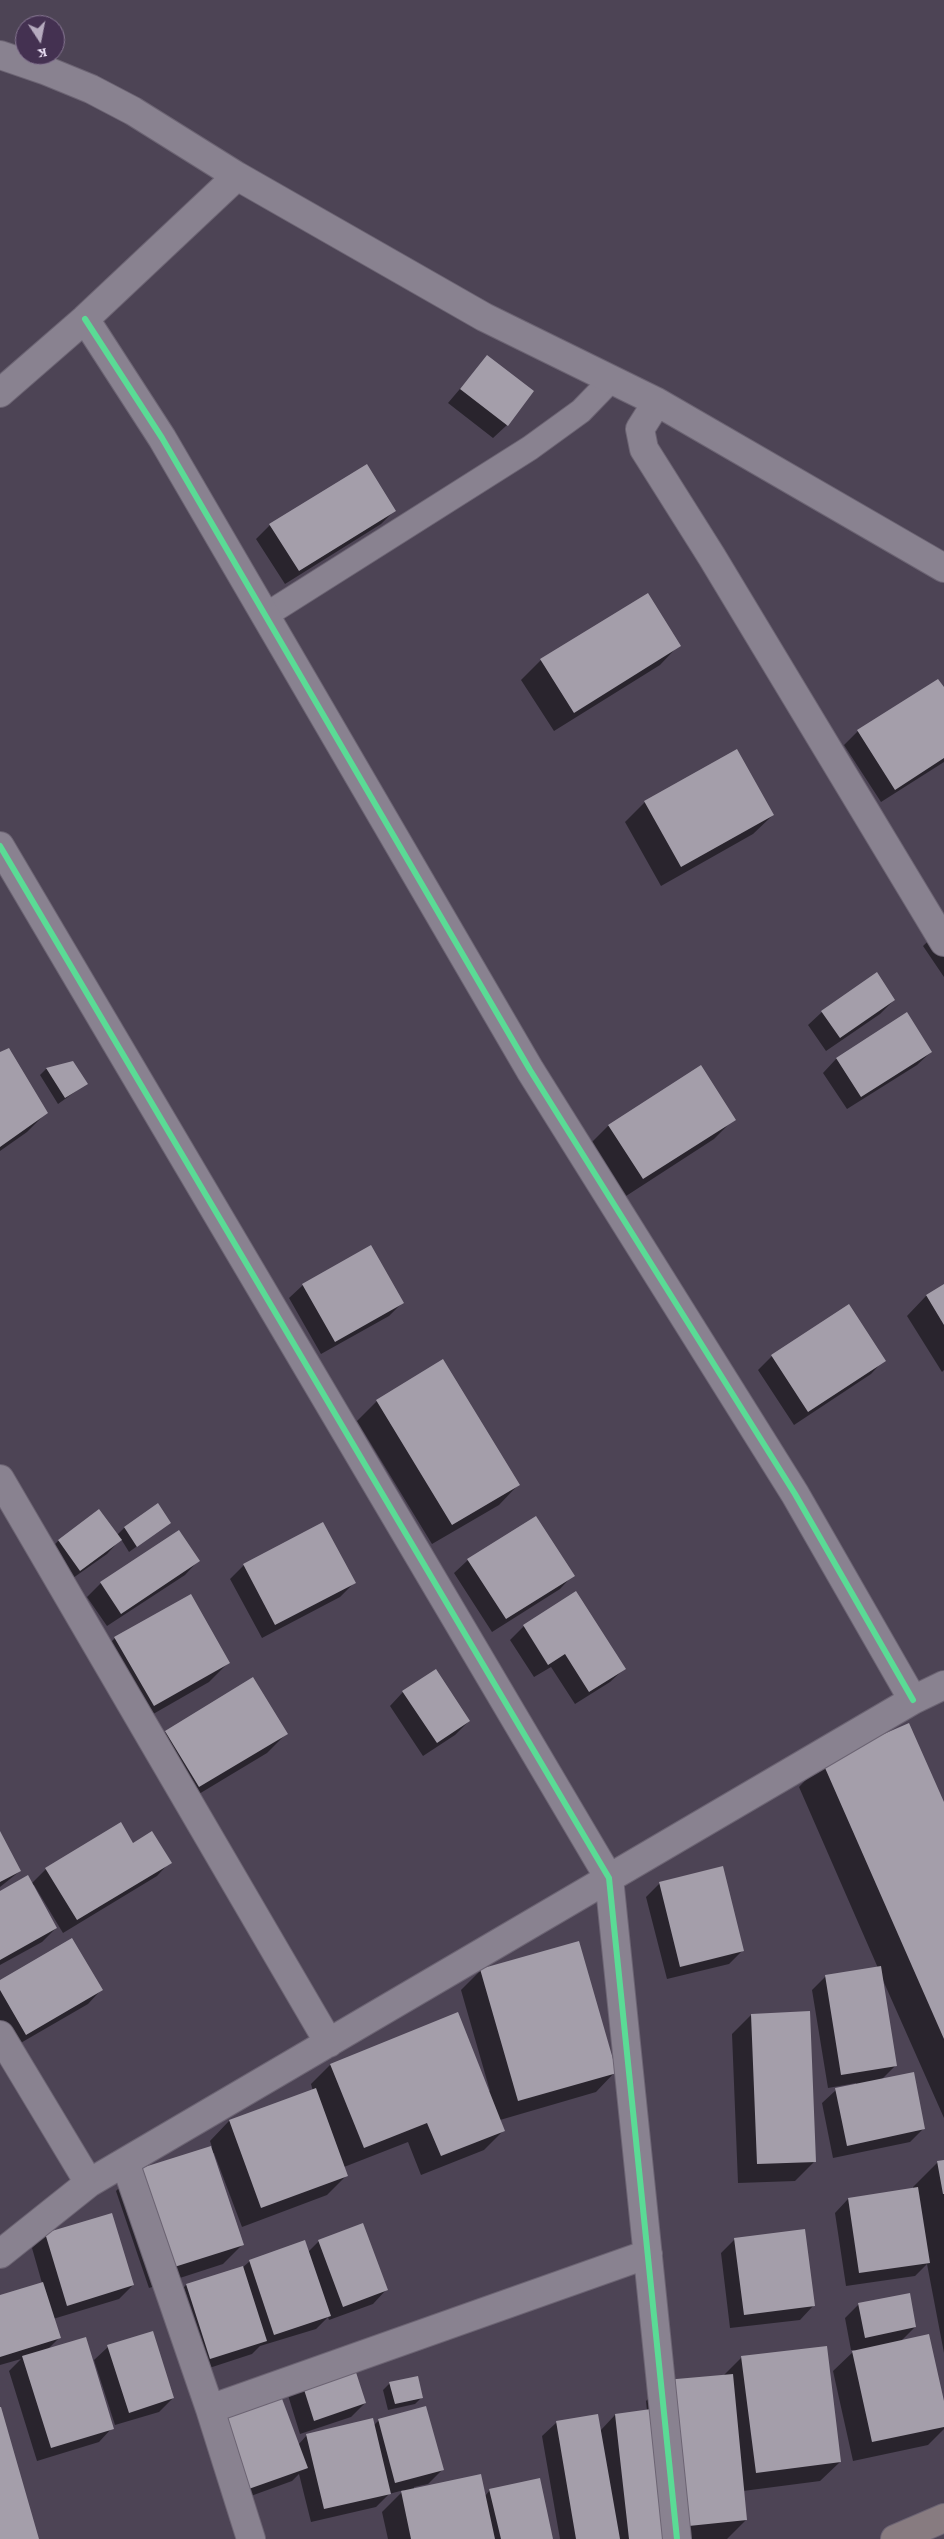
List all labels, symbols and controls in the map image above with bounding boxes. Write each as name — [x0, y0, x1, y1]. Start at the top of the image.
north arrow — [15, 15, 65, 65]
text: K — [37, 45, 49, 62]

